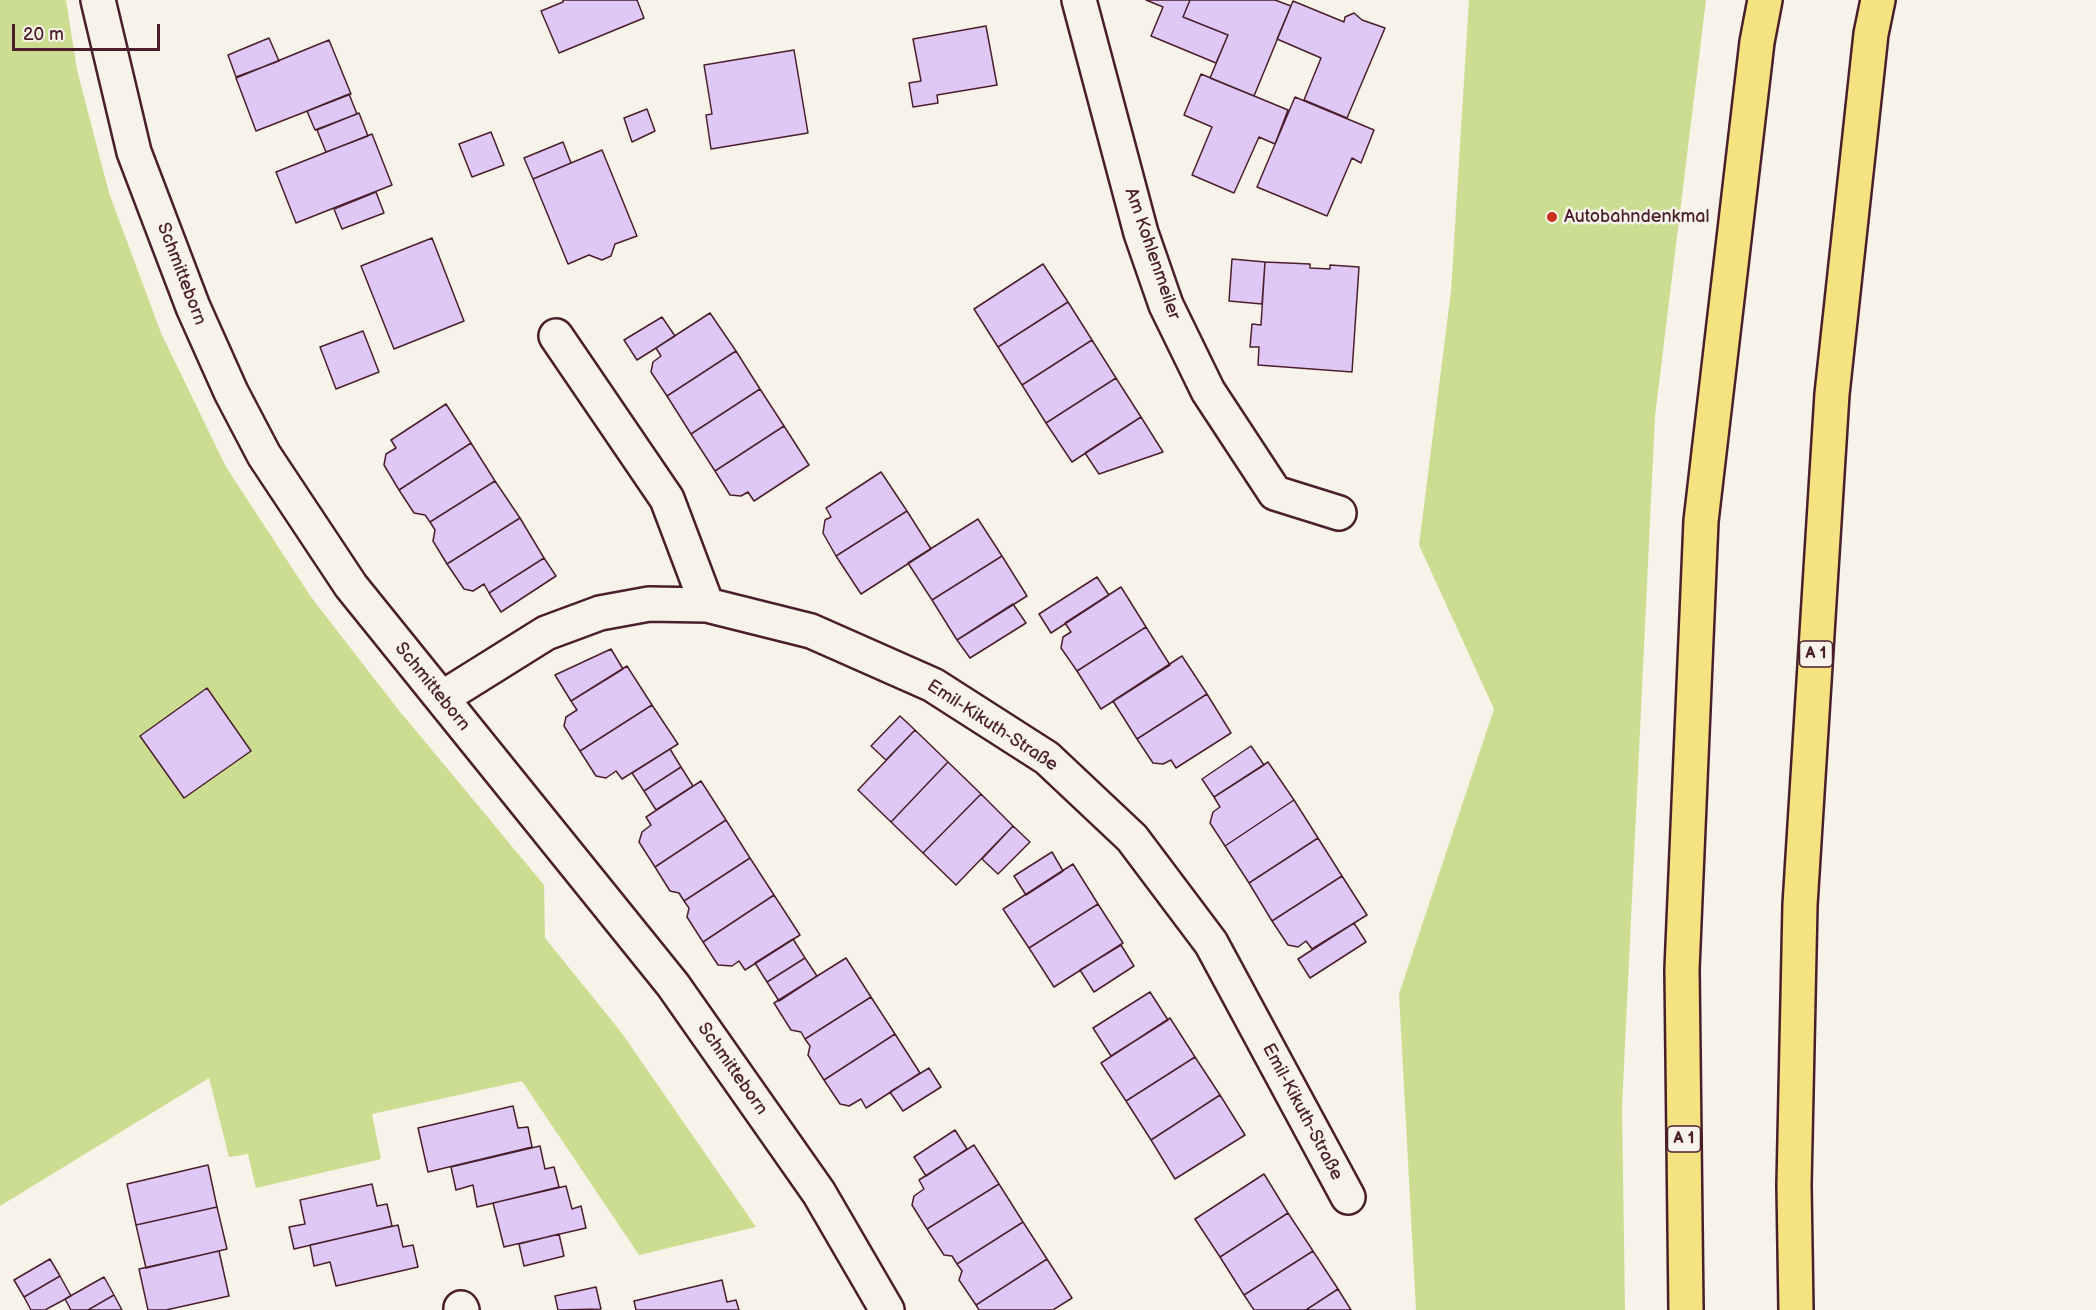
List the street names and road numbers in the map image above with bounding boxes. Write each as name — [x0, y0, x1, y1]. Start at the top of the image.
street label: Am Kohlenmeiler — [1119, 185, 1185, 323]
street label: Schmitteborn — [152, 220, 210, 328]
street label: Schmitteborn — [390, 638, 474, 736]
road number: A 1 — [1800, 641, 1832, 667]
street label: Emil-Kikuth-Straße — [923, 676, 1061, 776]
street label: Schmitteborn — [692, 1019, 772, 1119]
street label: Emil-Kikuth-Straße — [1257, 1040, 1347, 1184]
road number: A 1 — [1668, 1126, 1700, 1152]

